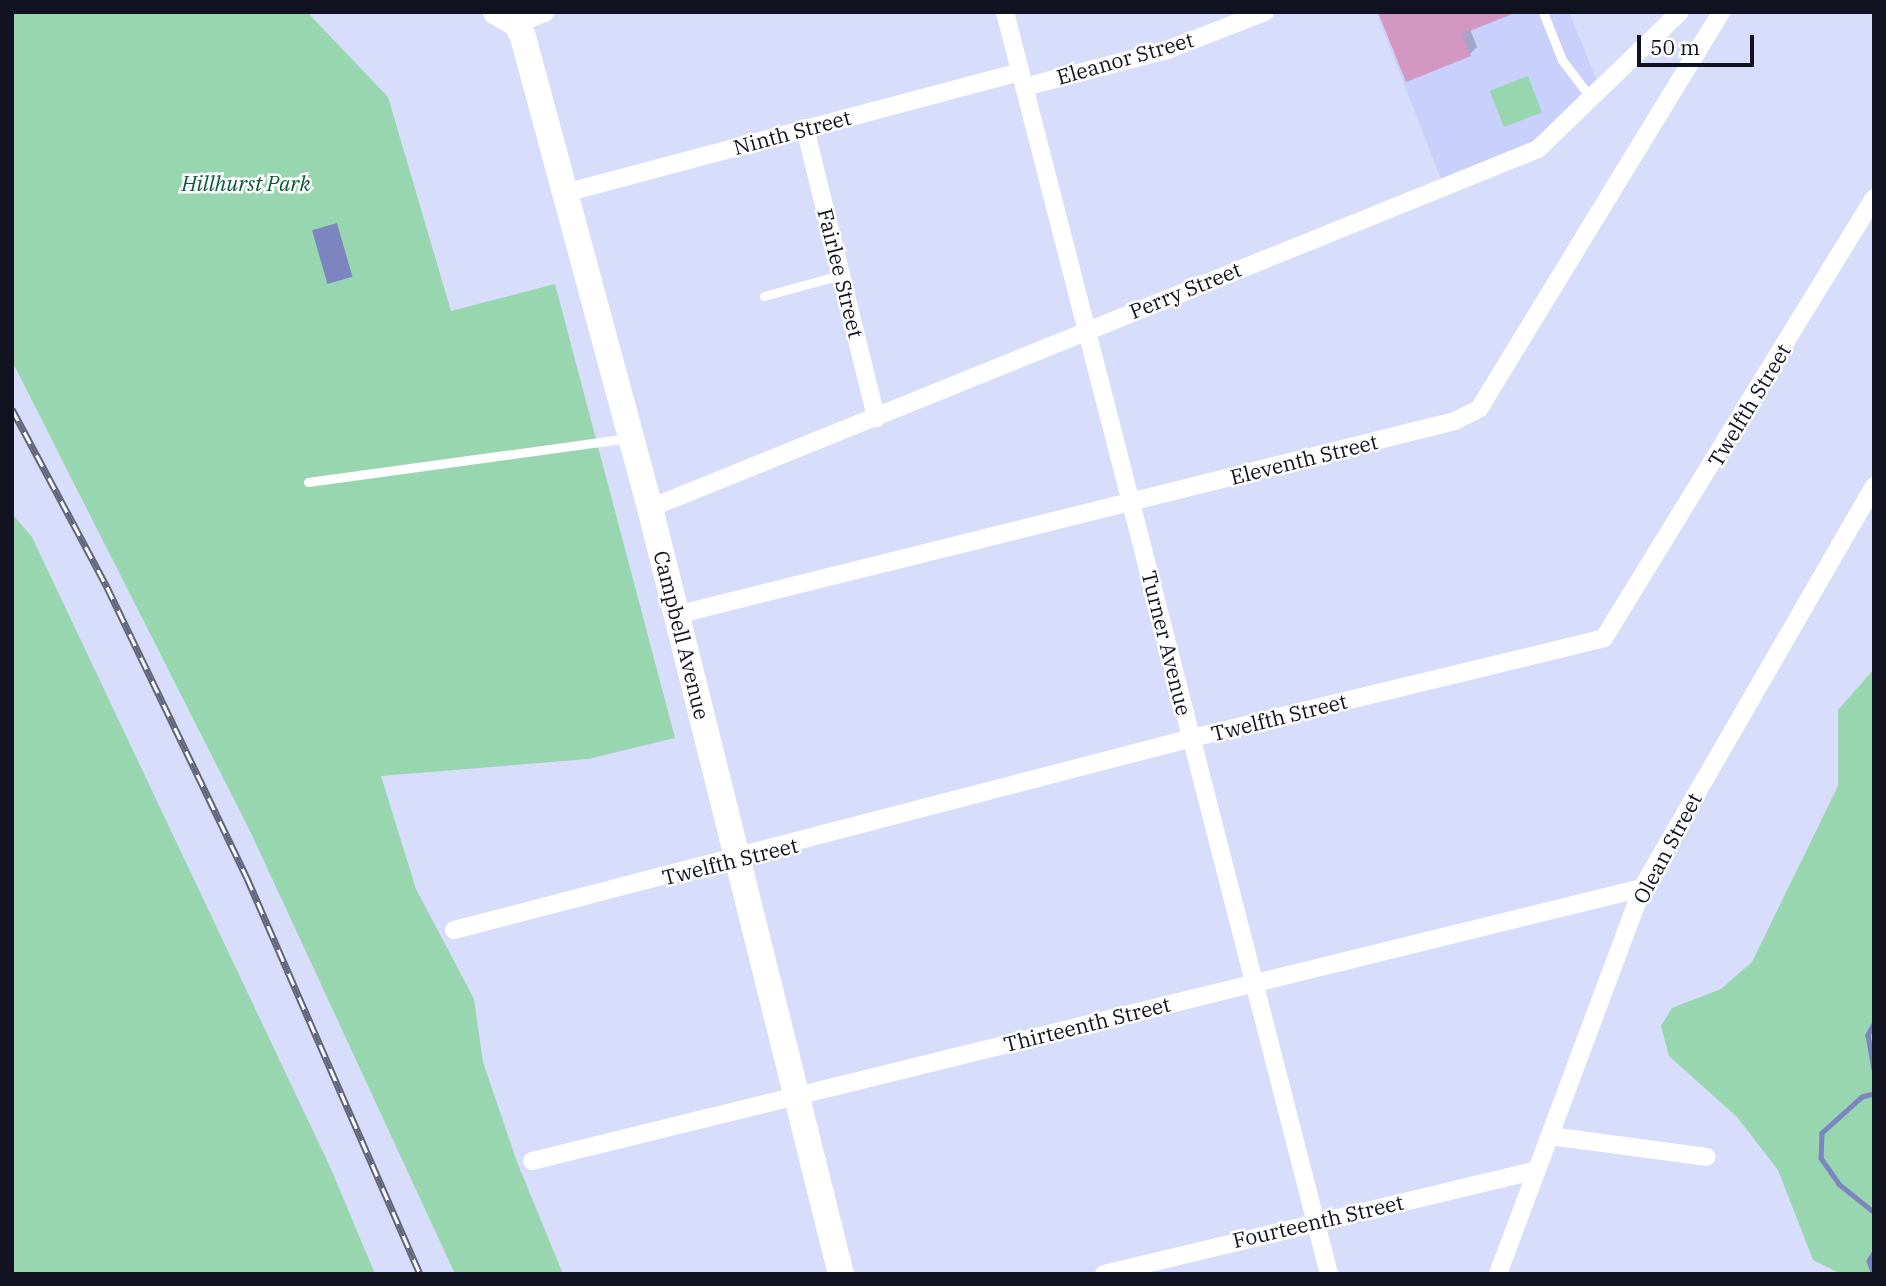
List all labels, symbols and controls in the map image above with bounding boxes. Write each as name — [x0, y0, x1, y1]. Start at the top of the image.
scale bar — [1641, 21, 1758, 65]
street label: Eleanor Street — [1054, 26, 1196, 90]
text: 50 m — [1650, 33, 1700, 61]
street label: Ninth Street — [730, 104, 854, 160]
park label: Hillhurst Park — [181, 170, 311, 196]
street label: Fairlee Street — [813, 206, 869, 340]
street label: Perry Street — [1125, 256, 1245, 324]
street label: Twelfth Street — [1702, 339, 1796, 471]
street label: Eleventh Street — [1228, 429, 1380, 489]
street label: Campbell Avenue — [649, 548, 715, 722]
street label: Turner Avenue — [1137, 568, 1197, 718]
street label: Twelfth Street — [1209, 688, 1349, 746]
street label: Olean Street — [1627, 788, 1707, 908]
street label: Twelfth Street — [660, 832, 800, 890]
street label: Thirteenth Street — [1001, 991, 1173, 1057]
street label: Fourteenth Street — [1230, 1189, 1406, 1253]

